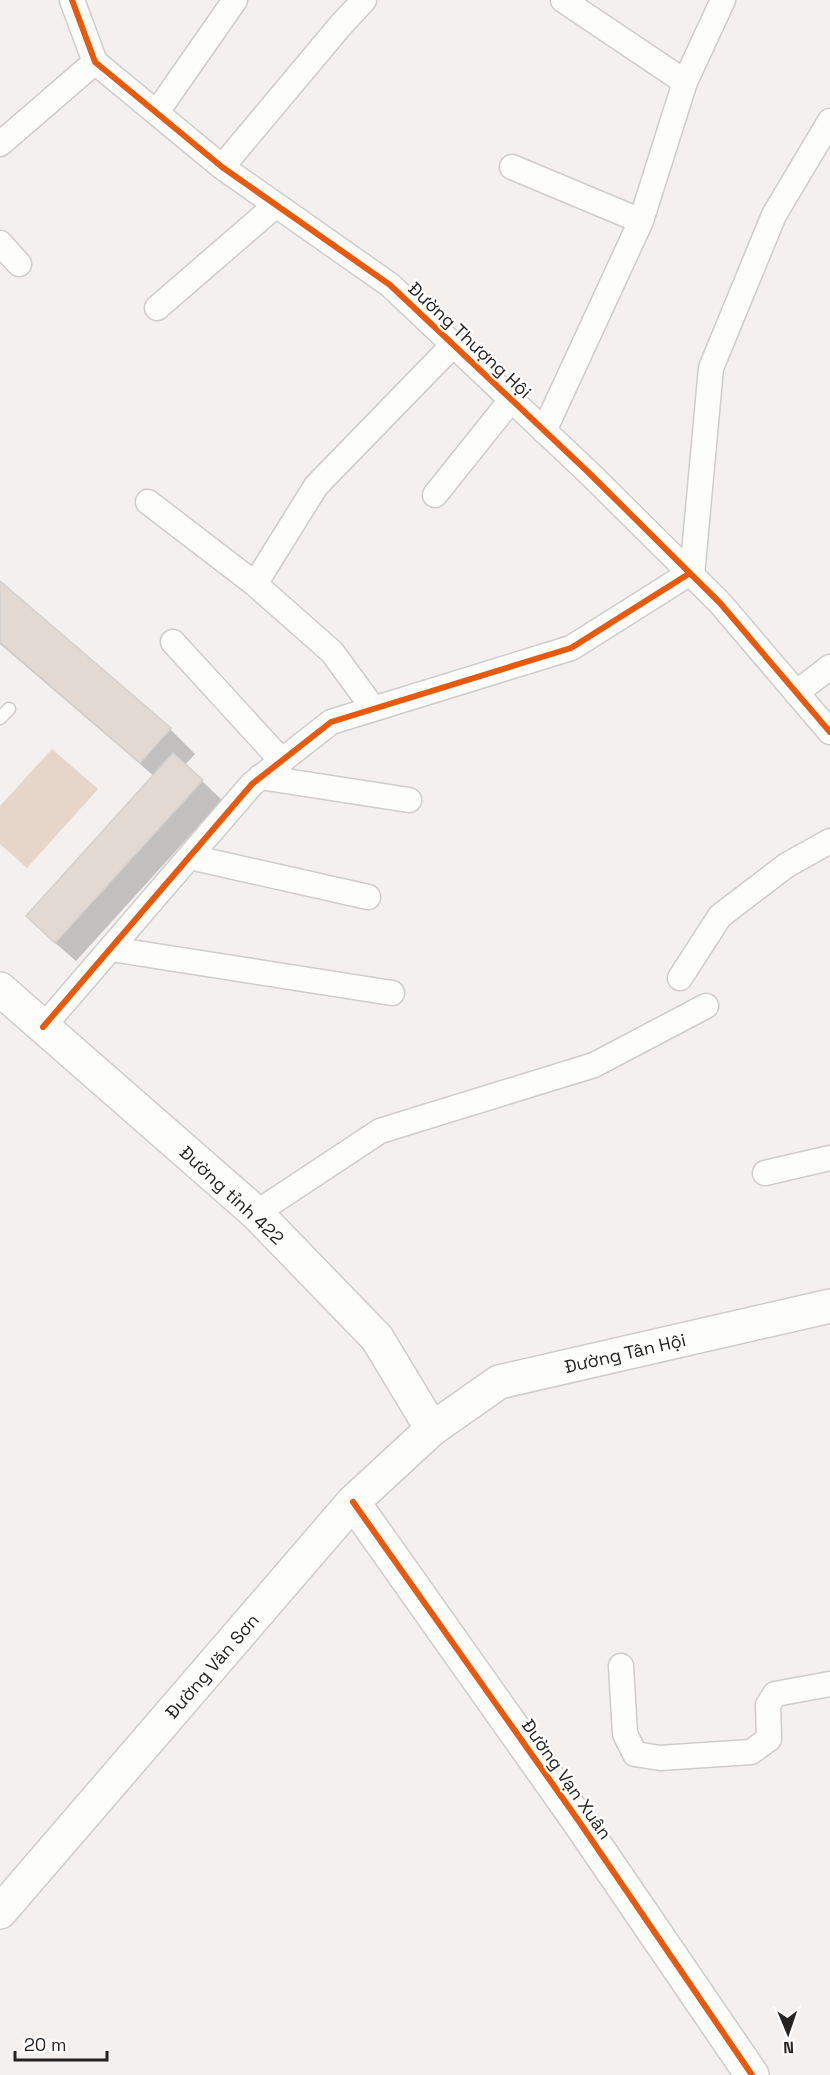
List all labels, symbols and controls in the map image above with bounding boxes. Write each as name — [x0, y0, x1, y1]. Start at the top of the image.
street label: Đường Thượng Hội — [404, 277, 536, 403]
street label: Đường tỉnh 422 — [175, 1141, 289, 1249]
street label: Đường Tân Hội — [562, 1328, 688, 1378]
street label: Đường Văn Sơn — [160, 1609, 264, 1723]
street label: Đường Vạn Xuân — [517, 1714, 617, 1844]
north arrow — [758, 2003, 818, 2063]
scale bar — [15, 2024, 106, 2062]
text: 20 m — [24, 2033, 67, 2056]
text: N — [783, 2037, 794, 2058]

